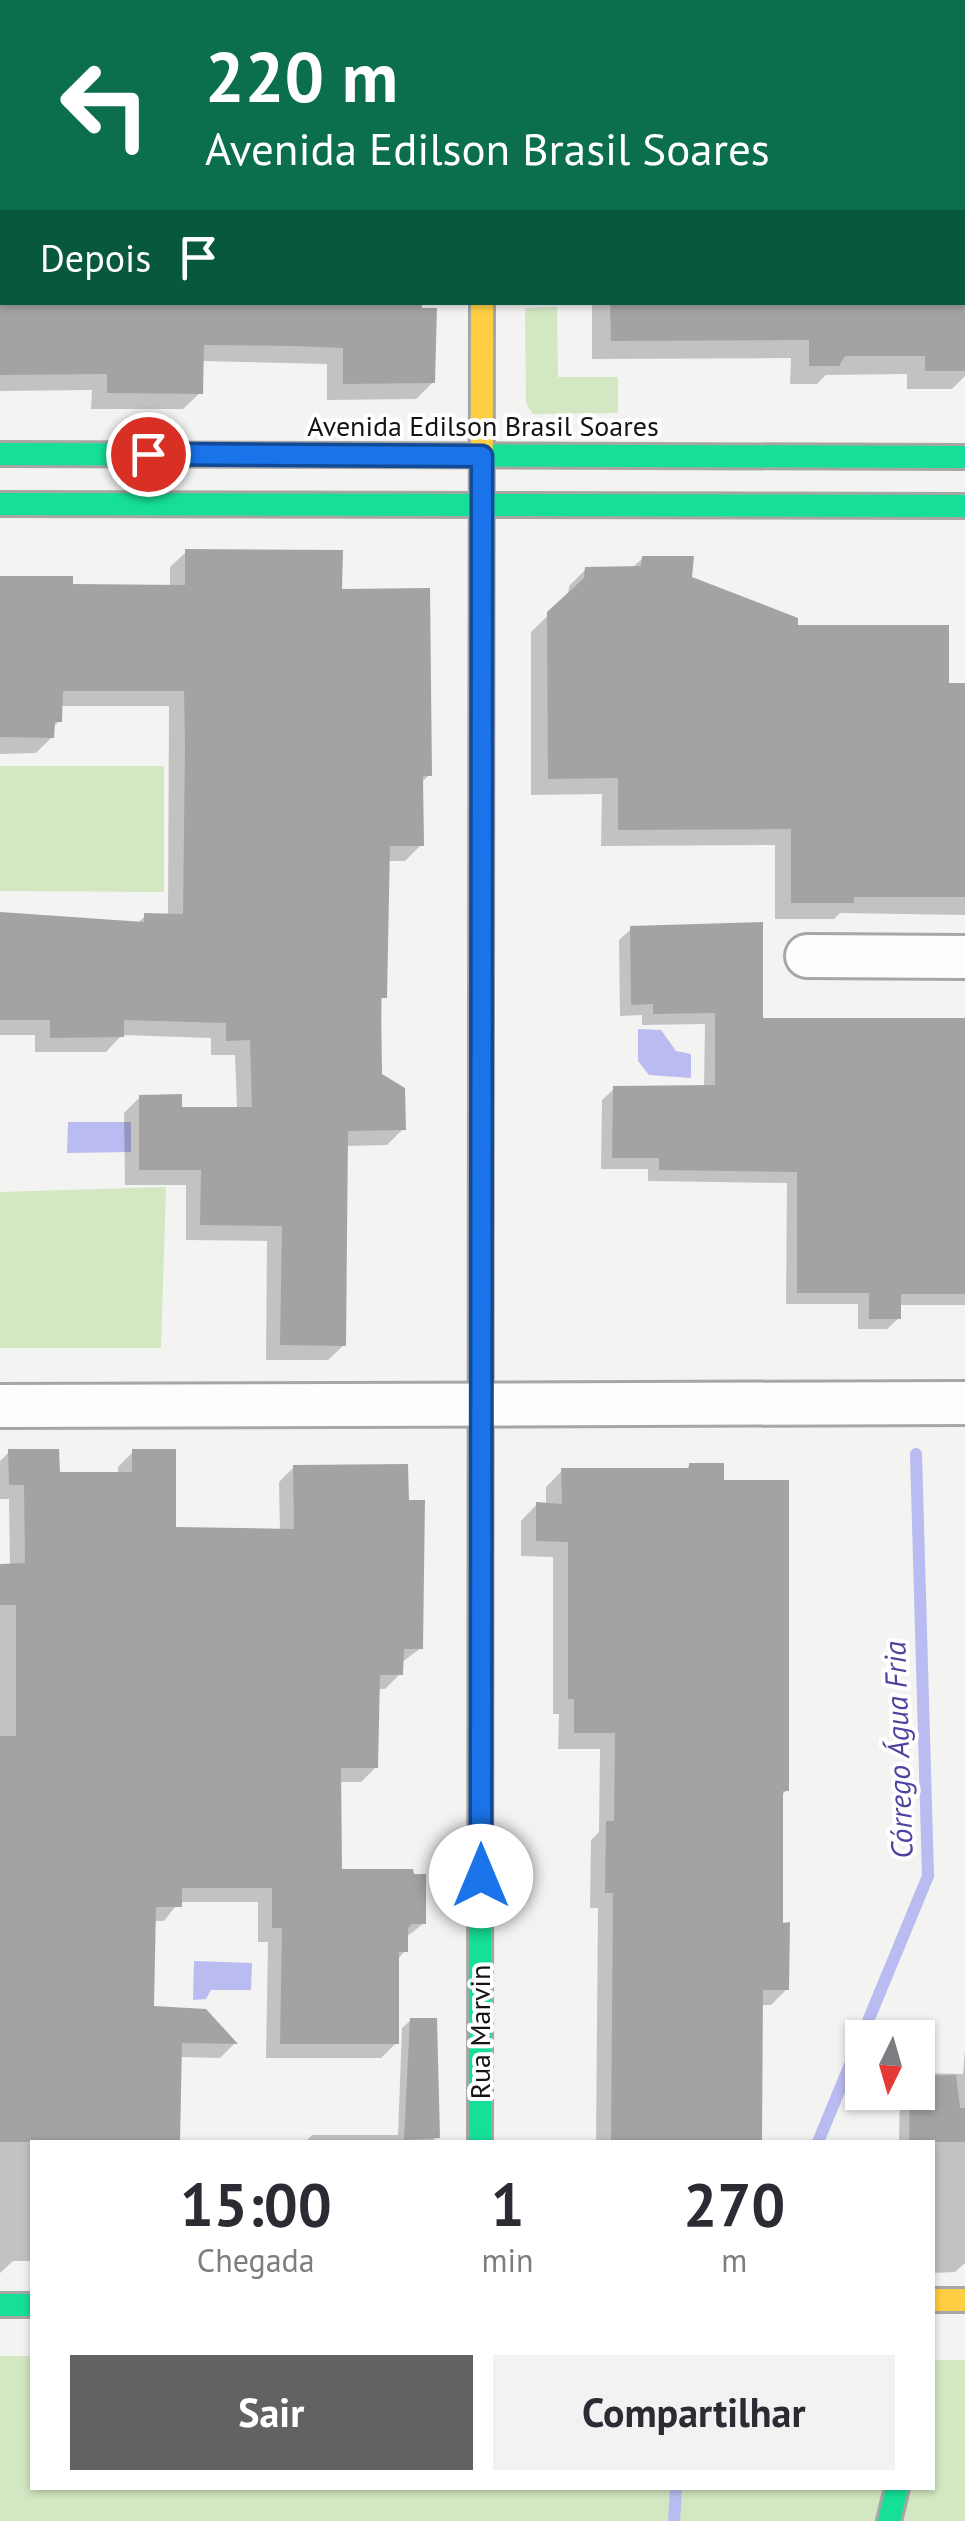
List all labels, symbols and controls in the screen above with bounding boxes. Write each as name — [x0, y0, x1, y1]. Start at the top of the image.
text: 220 m — [205, 31, 398, 121]
icon: left — [40, 40, 170, 170]
text: Avenida Edilson Brasil Soares — [205, 119, 770, 177]
icon: arrive — [171, 230, 226, 285]
text: Depois — [40, 233, 151, 282]
street label: Avenida Edilson Brasil Soares — [307, 407, 659, 444]
pin — [106, 412, 191, 497]
icon: arrive — [121, 427, 176, 482]
water label: Córrego Água Fria — [874, 1640, 921, 1859]
position arrow — [429, 1824, 533, 1928]
street label: Rua Marvin — [461, 1965, 498, 2099]
north arrow — [845, 2020, 935, 2110]
map controls — [845, 2020, 935, 2110]
text: 15:00 — [180, 2165, 332, 2243]
text: 1 — [491, 2165, 525, 2243]
text: 270 — [683, 2165, 785, 2243]
text: Chegada — [197, 2239, 315, 2281]
text: min — [482, 2239, 534, 2281]
text: m — [721, 2239, 747, 2281]
button: Sair — [70, 2355, 473, 2470]
button: Compartilhar — [493, 2355, 895, 2470]

